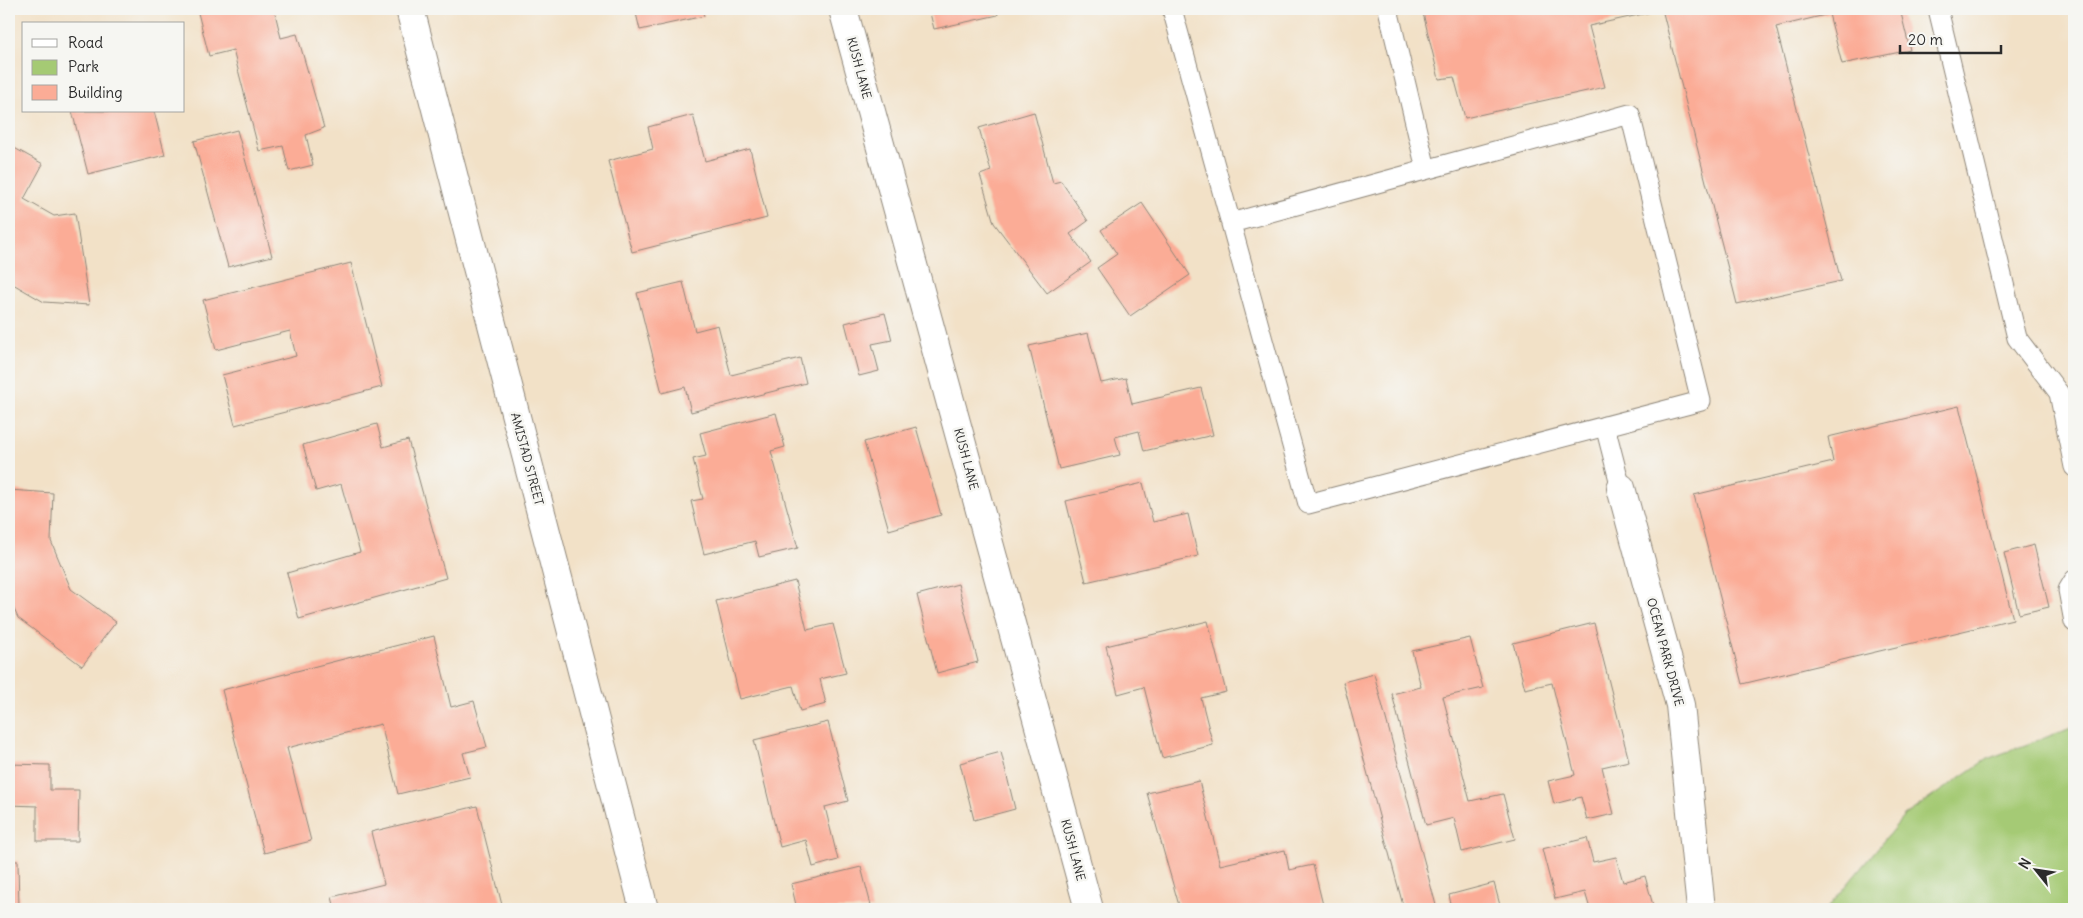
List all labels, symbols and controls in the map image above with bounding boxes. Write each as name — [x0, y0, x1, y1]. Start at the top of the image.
legend — [22, 22, 185, 112]
scale bar — [1900, 22, 2002, 54]
text: 20 m — [1908, 30, 1943, 49]
text: Road — [68, 33, 103, 52]
street label: KUSH LANE — [844, 35, 875, 100]
text: Park — [68, 57, 99, 76]
text: Building — [68, 83, 123, 102]
street label: AMISTAD STREET — [508, 411, 547, 507]
street label: KUSH LANE — [951, 426, 982, 491]
street label: OCEAN PARK DRIVE — [1644, 596, 1687, 708]
street label: KUSH LANE — [1058, 817, 1089, 882]
north arrow — [2010, 846, 2060, 896]
text: N — [2015, 855, 2035, 872]

